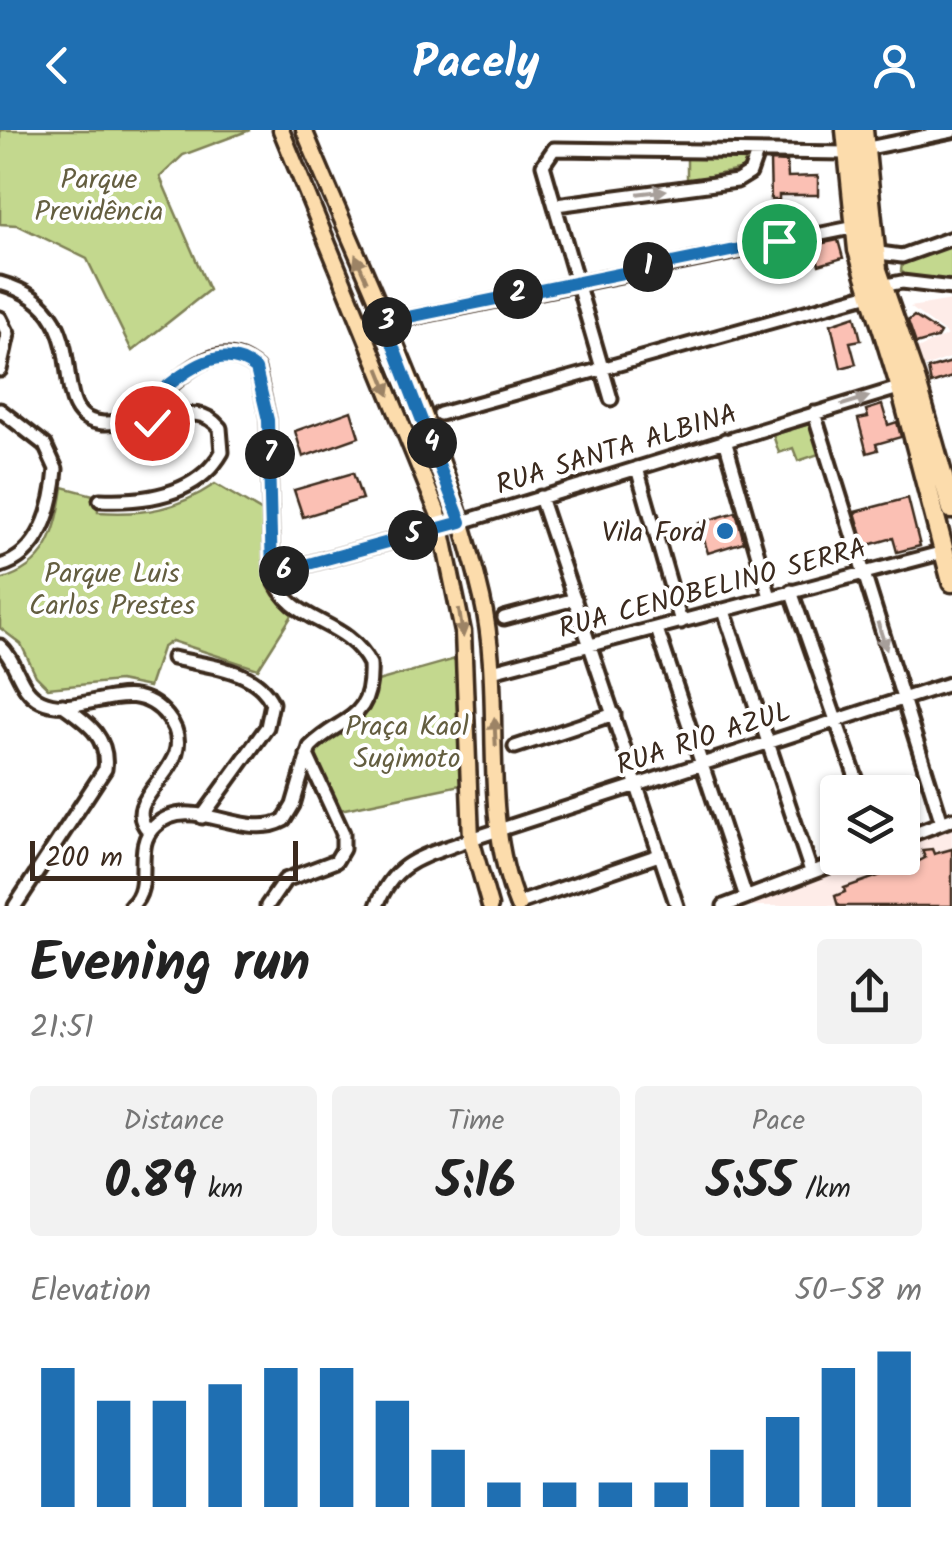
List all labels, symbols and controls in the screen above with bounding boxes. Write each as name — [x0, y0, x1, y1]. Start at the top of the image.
text: Pacely — [413, 29, 540, 101]
icon: back — [30, 38, 85, 93]
icon: person — [867, 38, 922, 93]
park label: Parque Previdência — [35, 158, 163, 235]
one-way arrow — [637, 184, 669, 200]
pin — [737, 199, 822, 284]
icon: arrive — [752, 214, 807, 269]
pin: 1 — [623, 242, 673, 292]
text: 1 — [644, 244, 652, 289]
one-way arrow — [353, 253, 369, 283]
pin: 2 — [493, 269, 543, 319]
text: 2 — [510, 271, 526, 316]
pin: 3 — [362, 297, 412, 347]
text: 3 — [379, 299, 395, 344]
one-way arrow — [377, 367, 393, 397]
pin — [110, 381, 195, 466]
street label: RUA SANTA ALBINA — [490, 392, 743, 508]
one-way arrow — [840, 393, 871, 408]
icon: check — [125, 396, 180, 451]
pin: 4 — [407, 418, 457, 468]
text: 4 — [424, 420, 440, 465]
pin: 7 — [245, 429, 295, 479]
text: 7 — [263, 431, 277, 476]
pin: 5 — [388, 510, 438, 560]
place label: Vila Ford — [602, 511, 706, 556]
text: 5 — [406, 512, 420, 557]
marker: Vila Ford — [714, 520, 736, 542]
street label: RUA CENOBELINO SERRA — [554, 527, 872, 652]
pin: 6 — [259, 546, 309, 596]
text: 6 — [276, 548, 292, 593]
park label: Parque Luis Carlos Prestes — [29, 552, 195, 629]
one-way arrow — [453, 607, 469, 639]
one-way arrow — [875, 621, 890, 651]
street label: RUA RIO AZUL — [611, 690, 797, 789]
park label: Praça Kaol Sugimoto — [345, 705, 469, 782]
one-way arrow — [487, 716, 503, 748]
map controls — [820, 775, 920, 875]
button: layers — [820, 775, 920, 875]
scale bar — [30, 836, 298, 880]
text: 200 m — [45, 836, 123, 881]
text: Evening run — [30, 922, 310, 1009]
button: share — [817, 939, 922, 1044]
text: 21:51 — [30, 1003, 94, 1054]
text: Distance — [123, 1099, 224, 1144]
text: Time — [448, 1099, 504, 1144]
text: Pace — [752, 1099, 805, 1144]
text: 0.89 — [104, 1144, 196, 1224]
text: 5:16 — [436, 1144, 516, 1224]
text: 5:55 — [706, 1144, 794, 1224]
text: km — [196, 1167, 243, 1212]
text: /km — [794, 1167, 851, 1212]
text: Elevation — [30, 1266, 151, 1317]
text: 50–58 m — [795, 1266, 922, 1317]

